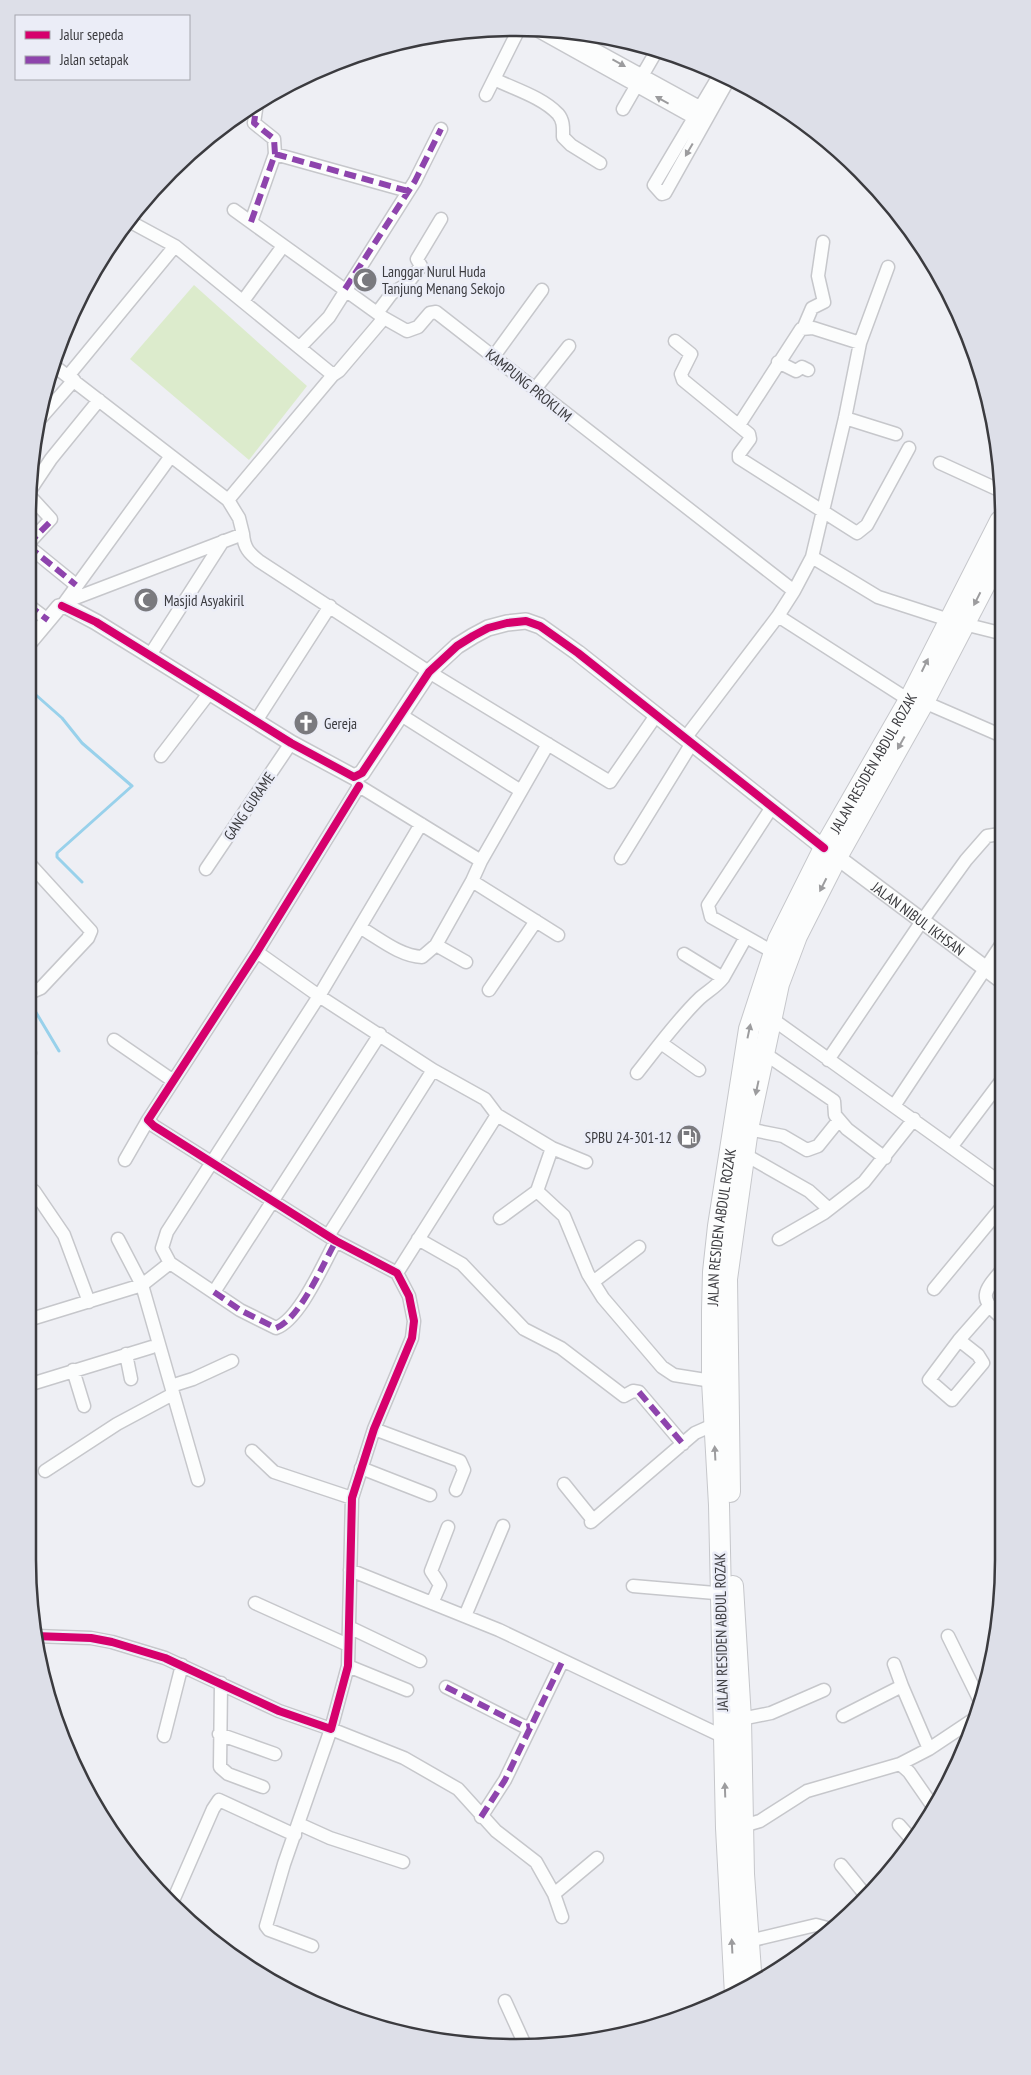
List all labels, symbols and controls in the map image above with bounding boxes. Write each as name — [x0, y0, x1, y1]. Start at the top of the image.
legend — [15, 15, 190, 80]
text: Jalur sepeda — [59, 25, 123, 44]
text: Jalan setapak — [59, 50, 129, 69]
one-way arrow — [612, 58, 626, 67]
one-way arrow — [654, 96, 669, 104]
one-way arrow — [685, 143, 693, 158]
place label: Langgar Nurul Huda Tanjung Menang Sekojo — [382, 262, 505, 298]
mosque icon: Langgar Nurul Huda Tanjung Menang Sekojo — [352, 267, 378, 293]
street label: KAMPUNG PROKLIM — [482, 344, 576, 426]
mosque icon: Masjid Asyakiril — [133, 587, 159, 613]
place label: Masjid Asyakiril — [164, 591, 245, 610]
one-way arrow — [973, 592, 981, 606]
one-way arrow — [922, 658, 930, 672]
street label: JALAN RESIDEN ABDUL ROZAK — [825, 689, 921, 837]
church icon: Gereja — [293, 710, 319, 736]
place label: Gereja — [324, 714, 357, 733]
one-way arrow — [897, 736, 906, 749]
street label: GANG GURAME — [219, 768, 279, 844]
street label: JALAN NIBUL IKHSAN — [868, 877, 969, 959]
one-way arrow — [819, 878, 827, 892]
one-way arrow — [745, 1023, 753, 1039]
one-way arrow — [753, 1081, 761, 1096]
fuel station icon: SPBU 24-301-12 — [676, 1124, 702, 1150]
place label: SPBU 24-301-12 — [585, 1128, 672, 1147]
street label: JALAN RESIDEN ABDUL ROZAK — [703, 1146, 740, 1307]
one-way arrow — [710, 1445, 718, 1461]
street label: JALAN RESIDEN ABDUL ROZAK — [710, 1552, 732, 1712]
one-way arrow — [721, 1782, 729, 1798]
one-way arrow — [728, 1938, 736, 1954]

